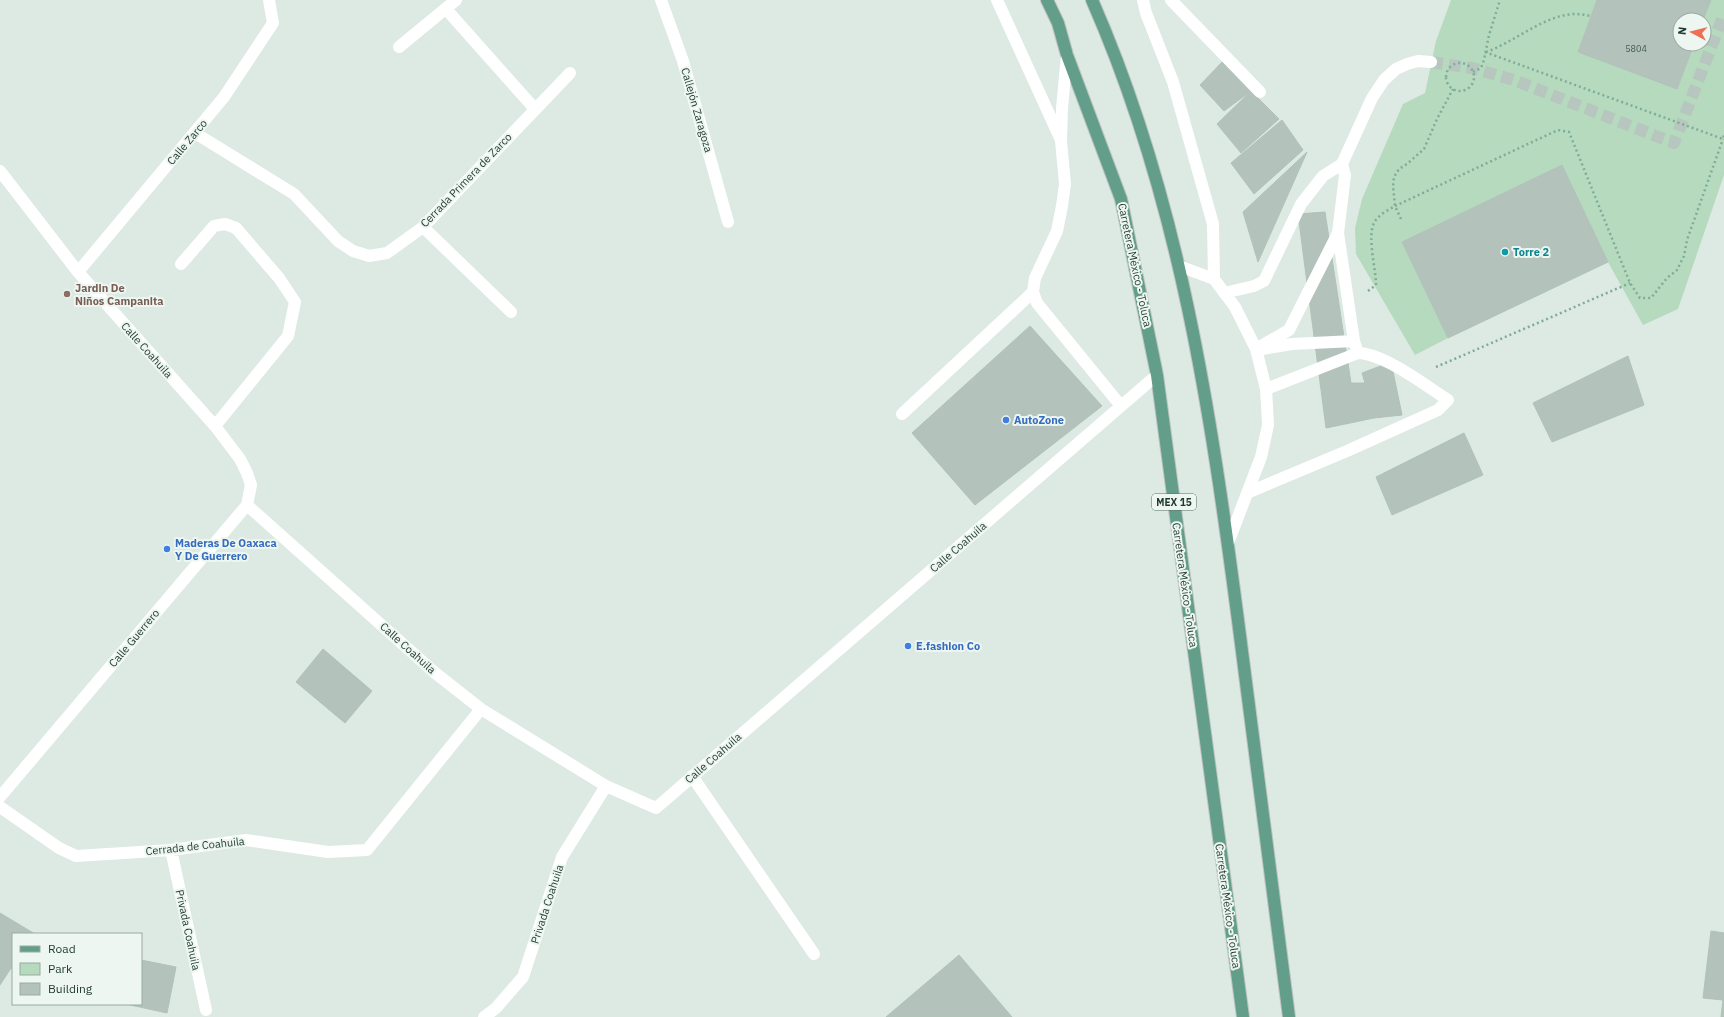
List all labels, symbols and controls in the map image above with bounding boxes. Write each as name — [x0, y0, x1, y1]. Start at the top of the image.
north arrow — [1672, 12, 1712, 52]
text: N — [1675, 26, 1690, 36]
house number: 5804 — [1625, 43, 1647, 54]
street label: Callejón Zaragoza — [678, 66, 716, 154]
street label: Calle Zarco — [164, 116, 210, 168]
street label: Cerrada Primera de Zarco — [417, 130, 515, 230]
street label: Carretera México - Toluca — [1115, 202, 1155, 328]
place label: Torre 2 — [1513, 245, 1550, 259]
marker: Torre 2 — [1500, 247, 1510, 257]
place label: Jardin De Niños Campanita — [75, 281, 163, 308]
marker: Jardin De Niños Campanita — [62, 289, 72, 299]
street label: Calle Coahuila — [118, 319, 176, 381]
place label: AutoZone — [1014, 413, 1064, 427]
marker: AutoZone — [1001, 415, 1011, 425]
road number: MEX 15 — [1152, 494, 1196, 510]
street label: Calle Coahuila — [927, 519, 989, 575]
street label: Carretera México - Toluca — [1169, 522, 1201, 648]
place label: Maderas De Oaxaca Y De Guerrero — [175, 536, 277, 563]
marker: Maderas De Oaxaca Y De Guerrero — [162, 544, 172, 554]
street label: Calle Guerrero — [106, 606, 162, 670]
street label: Calle Coahuila — [377, 619, 439, 677]
place label: E.fashion Co — [916, 639, 980, 653]
marker: E.fashion Co — [903, 641, 913, 651]
street label: Calle Coahuila — [682, 730, 744, 786]
street label: Cerrada de Coahuila — [145, 834, 245, 858]
street label: Carretera México - Toluca — [1212, 843, 1244, 969]
street label: Privada Coahuila — [528, 863, 566, 945]
street label: Privada Coahuila — [173, 888, 203, 972]
legend — [12, 933, 142, 1005]
text: Road — [48, 941, 76, 956]
text: Park — [48, 961, 73, 976]
text: Building — [48, 981, 93, 996]

